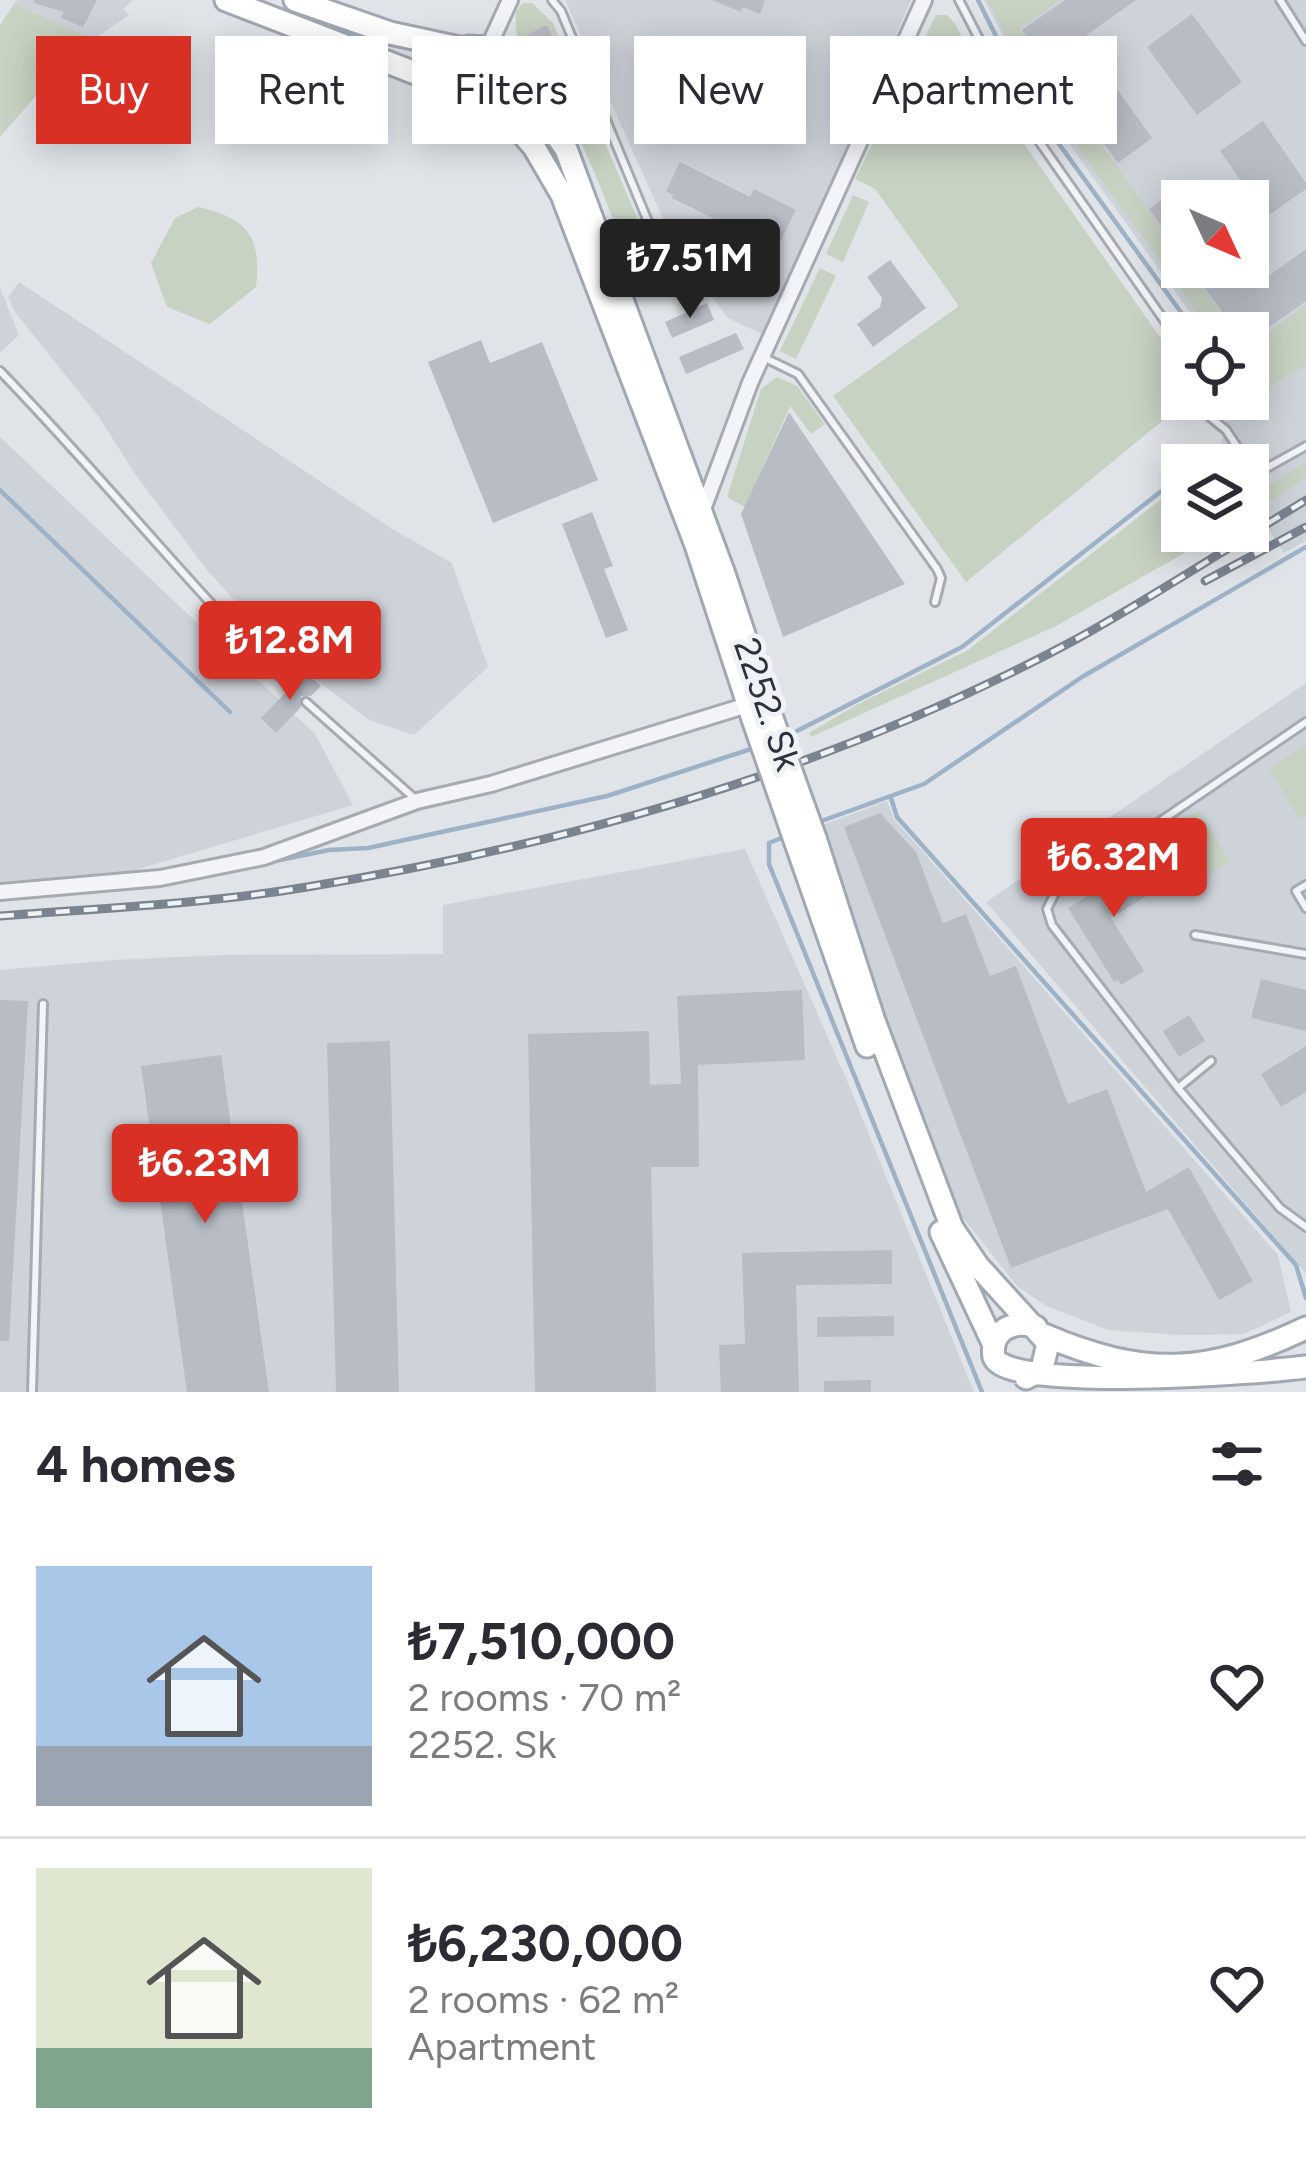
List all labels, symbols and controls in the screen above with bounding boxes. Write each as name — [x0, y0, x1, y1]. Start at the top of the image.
chip: Buy — [36, 36, 191, 144]
chip: Rent — [215, 36, 388, 144]
chip: Filters — [412, 36, 610, 144]
chip: New — [634, 36, 806, 144]
chip: Apartment — [830, 36, 1117, 144]
north arrow — [1161, 180, 1269, 288]
map controls — [1161, 180, 1269, 552]
pin: ₺7.51M — [592, 219, 788, 321]
text: ₺7.51M — [627, 234, 753, 281]
button: locate — [1161, 312, 1269, 420]
button: layers — [1161, 444, 1269, 552]
pin: ₺12.8M — [192, 601, 388, 703]
text: ₺12.8M — [226, 616, 354, 663]
street label: 2252. Sk — [725, 632, 810, 776]
pin: ₺6.32M — [1016, 818, 1212, 920]
text: ₺6.32M — [1048, 833, 1180, 880]
pin: ₺6.23M — [107, 1124, 303, 1226]
text: ₺6.23M — [139, 1139, 271, 1186]
icon: filters — [1204, 1431, 1270, 1497]
text: 4 homes — [36, 1434, 236, 1495]
text: ₺7,510,000 — [408, 1611, 675, 1672]
icon: home — [132, 1614, 276, 1758]
icon: heart — [1204, 1653, 1270, 1719]
text: 2 rooms · 70 m² — [408, 1674, 681, 1721]
text: 2252. Sk — [408, 1721, 556, 1768]
text: ₺6,230,000 — [408, 1913, 683, 1974]
icon: home — [132, 1916, 276, 2060]
icon: heart — [1204, 1955, 1270, 2021]
text: 2 rooms · 62 m² — [408, 1976, 679, 2023]
text: Apartment — [408, 2023, 596, 2070]

